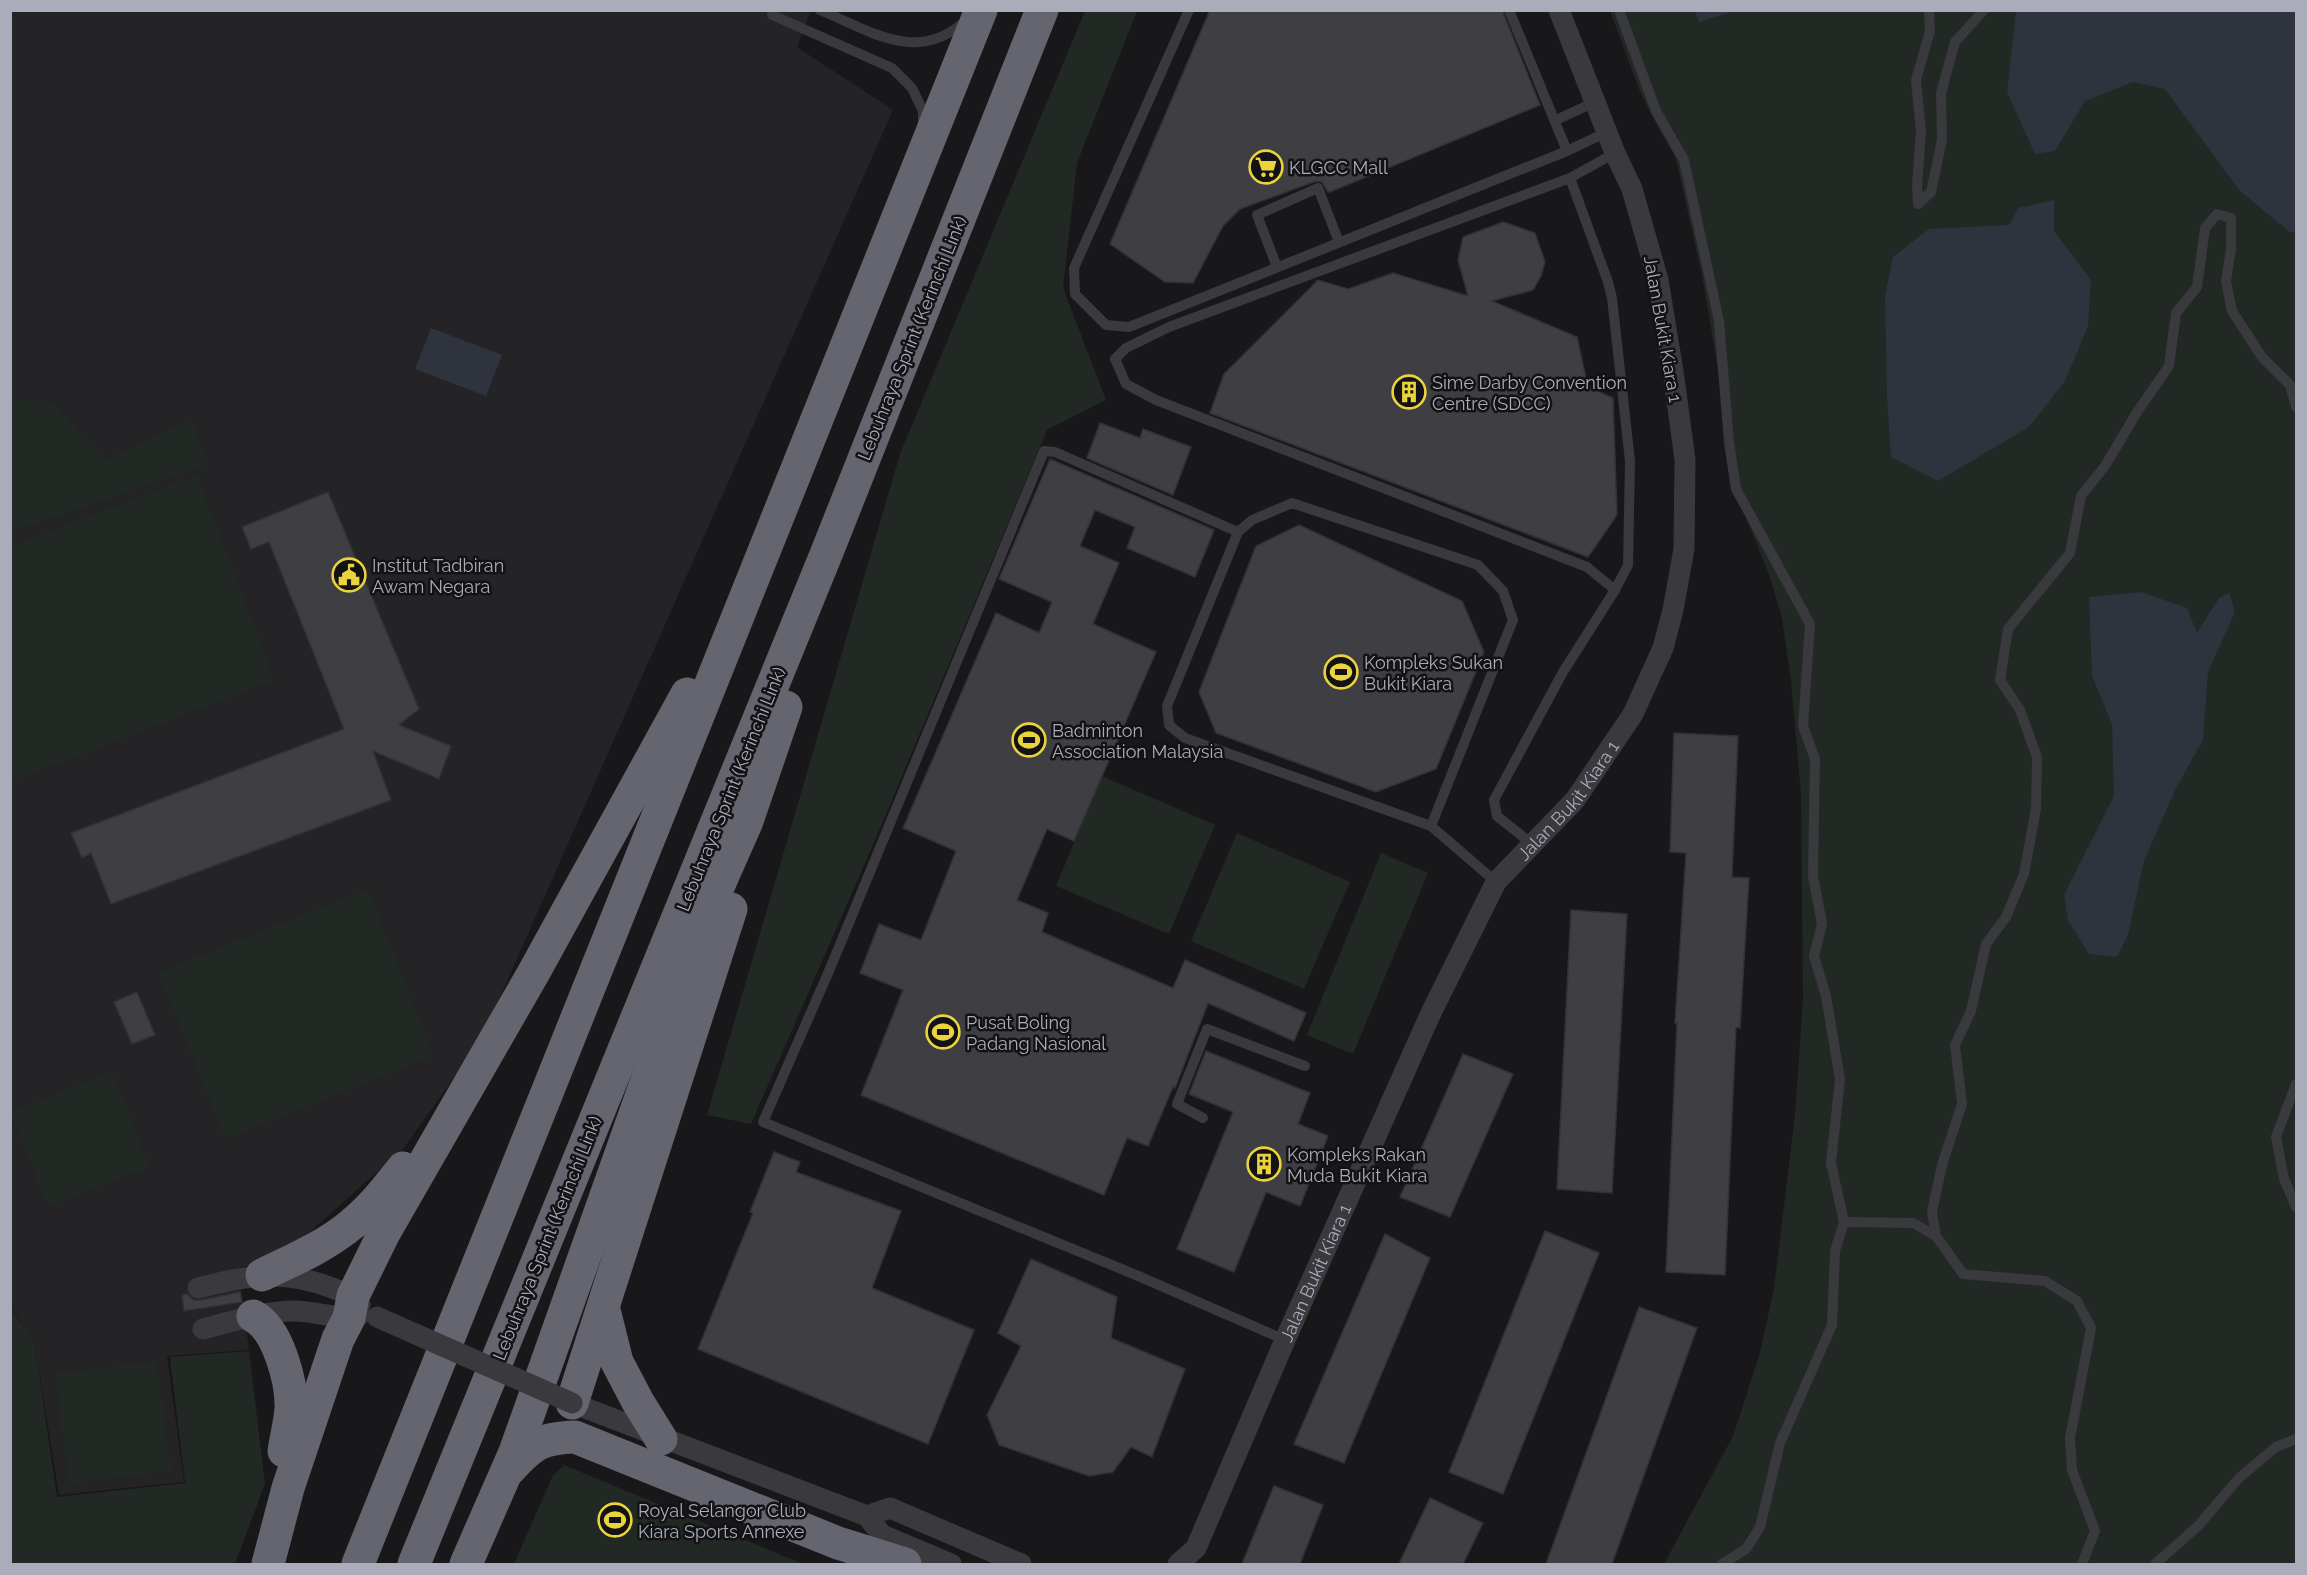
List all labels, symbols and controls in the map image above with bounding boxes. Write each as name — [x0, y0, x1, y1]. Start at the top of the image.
supermarket icon: KLGCC Mall — [1248, 149, 1284, 185]
place label: KLGCC Mall — [1289, 157, 1388, 178]
street label: Lebuhraya Sprint (Kerinchi Link) — [853, 213, 971, 463]
street label: Jalan Bukit Kiara 1 — [1640, 254, 1686, 404]
place label: Sime Darby Convention Centre (SDCC) — [1432, 372, 1627, 414]
building icon: Sime Darby Convention Centre (SDCC) — [1391, 374, 1427, 410]
place label: Institut Tadbiran Awam Negara — [372, 555, 504, 597]
public building icon: Institut Tadbiran Awam Negara — [331, 557, 367, 593]
place label: Kompleks Sukan Bukit Kiara — [1364, 652, 1503, 694]
sports icon: Kompleks Sukan Bukit Kiara — [1323, 654, 1359, 690]
street label: Lebuhraya Sprint (Kerinchi Link) — [672, 664, 790, 914]
place label: Badminton Association Malaysia — [1052, 720, 1223, 762]
sports icon: Badminton Association Malaysia — [1011, 722, 1047, 758]
street label: Jalan Bukit Kiara 1 — [1513, 736, 1623, 864]
place label: Pusat Boling Padang Nasional — [966, 1012, 1106, 1054]
sports icon: Pusat Boling Padang Nasional — [925, 1014, 961, 1050]
street label: Lebuhraya Sprint (Kerinchi Link) — [488, 1113, 606, 1363]
place label: Kompleks Rakan Muda Bukit Kiara — [1287, 1144, 1427, 1186]
building icon: Kompleks Rakan Muda Bukit Kiara — [1246, 1146, 1282, 1182]
street label: Jalan Bukit Kiara 1 — [1275, 1200, 1355, 1345]
place label: Royal Selangor Club Kiara Sports Annexe — [638, 1500, 806, 1542]
sports icon: Royal Selangor Club Kiara Sports Annexe — [597, 1502, 633, 1538]

